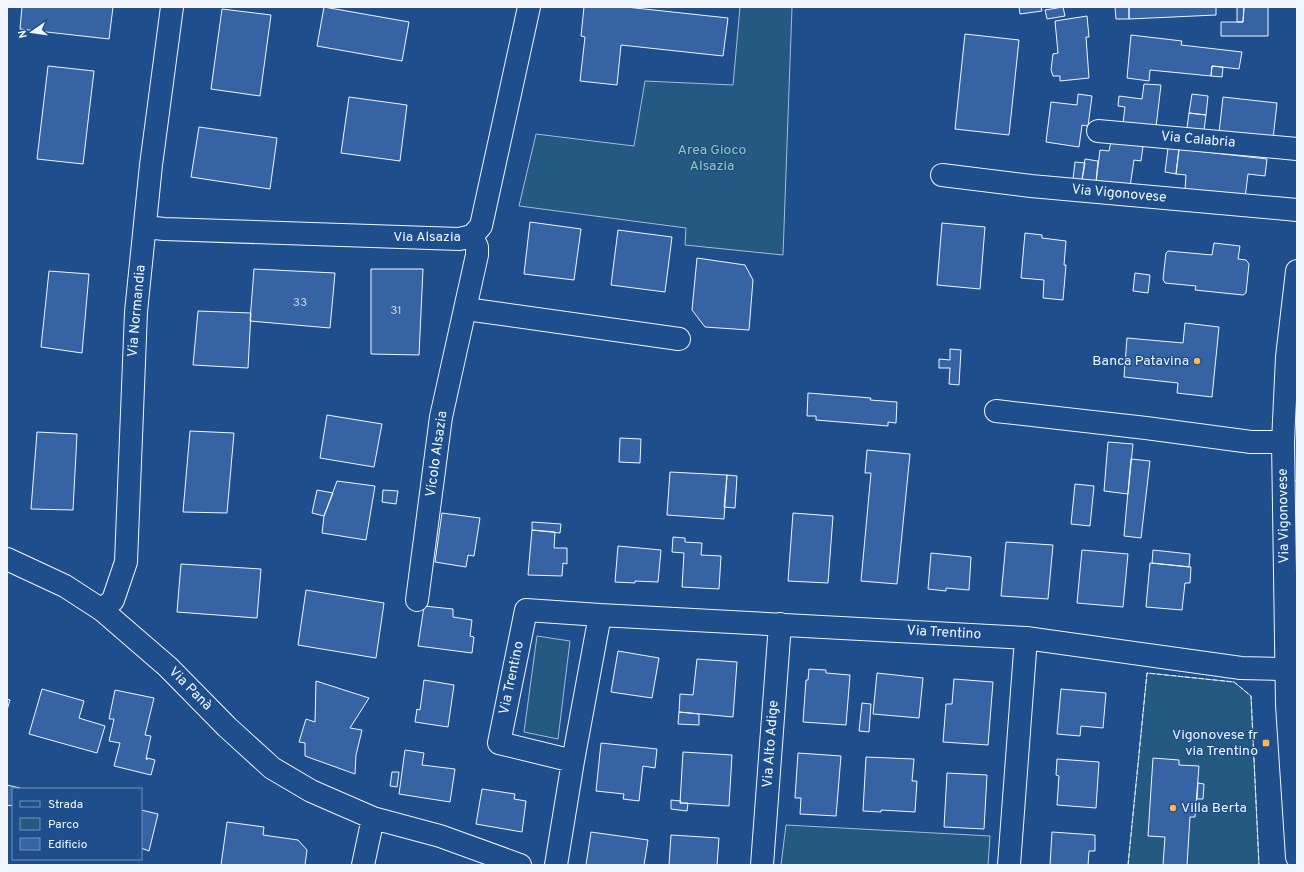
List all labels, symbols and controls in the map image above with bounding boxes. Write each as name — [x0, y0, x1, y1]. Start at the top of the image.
north arrow — [12, 12, 52, 52]
text: N — [16, 29, 31, 39]
street label: Via Calabria — [1160, 128, 1236, 152]
park label: Area Gioco Alsazia — [678, 142, 747, 175]
street label: Via Vigonovese — [1071, 181, 1167, 207]
street label: Via Alsazia — [393, 229, 461, 246]
street label: Via Normandia — [124, 264, 150, 358]
house number: 33 — [293, 295, 307, 311]
house number: 31 — [390, 303, 402, 319]
place label: Banca Patavina — [1092, 353, 1189, 370]
marker: Banca Patavina — [1192, 356, 1202, 366]
street label: Vicolo Alsazia — [423, 410, 451, 498]
street label: Via Vigonovese — [1275, 468, 1293, 564]
street label: Via Trentino — [906, 623, 982, 643]
street label: Via Trentino — [496, 640, 528, 716]
street label: Via Panà — [165, 664, 215, 714]
street label: Via Alto Adige — [759, 700, 783, 788]
place label: Vigonovese fr via Trentino — [1172, 727, 1259, 760]
marker: Vigonovese fr via Trentino — [1261, 738, 1271, 748]
legend — [12, 788, 142, 860]
text: Strada — [48, 797, 83, 813]
place label: Villa Berta — [1181, 800, 1247, 817]
marker: Villa Berta — [1168, 803, 1178, 813]
text: Parco — [48, 817, 79, 833]
text: Edificio — [48, 837, 88, 853]

